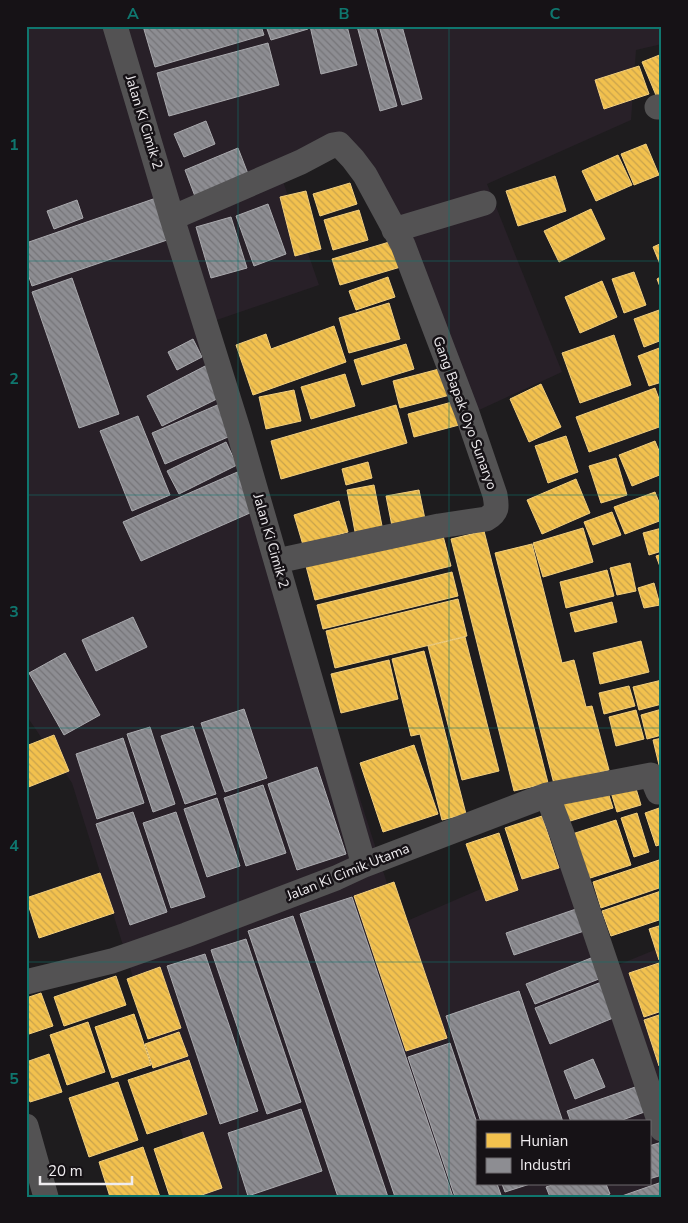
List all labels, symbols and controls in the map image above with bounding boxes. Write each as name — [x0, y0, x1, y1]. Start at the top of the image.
text: A — [127, 3, 139, 25]
text: B — [338, 3, 350, 25]
text: C — [550, 3, 561, 25]
street label: Jalan Ki Cimik 2 — [120, 72, 167, 171]
text: 1 — [9, 134, 19, 156]
street label: Gang Bapak Oyo Sunaryo — [428, 334, 502, 492]
text: 2 — [9, 368, 19, 390]
street label: Jalan Ki Cimik 2 — [248, 491, 294, 591]
text: 3 — [9, 601, 19, 623]
text: 4 — [9, 835, 19, 857]
street label: Jalan Ki Cimik Utama — [283, 839, 412, 906]
text: 5 — [9, 1068, 19, 1090]
legend — [476, 1120, 650, 1186]
text: Hunian — [520, 1131, 568, 1151]
scale bar — [40, 1153, 132, 1185]
text: Industri — [520, 1155, 571, 1175]
text: 20 m — [48, 1161, 83, 1181]

